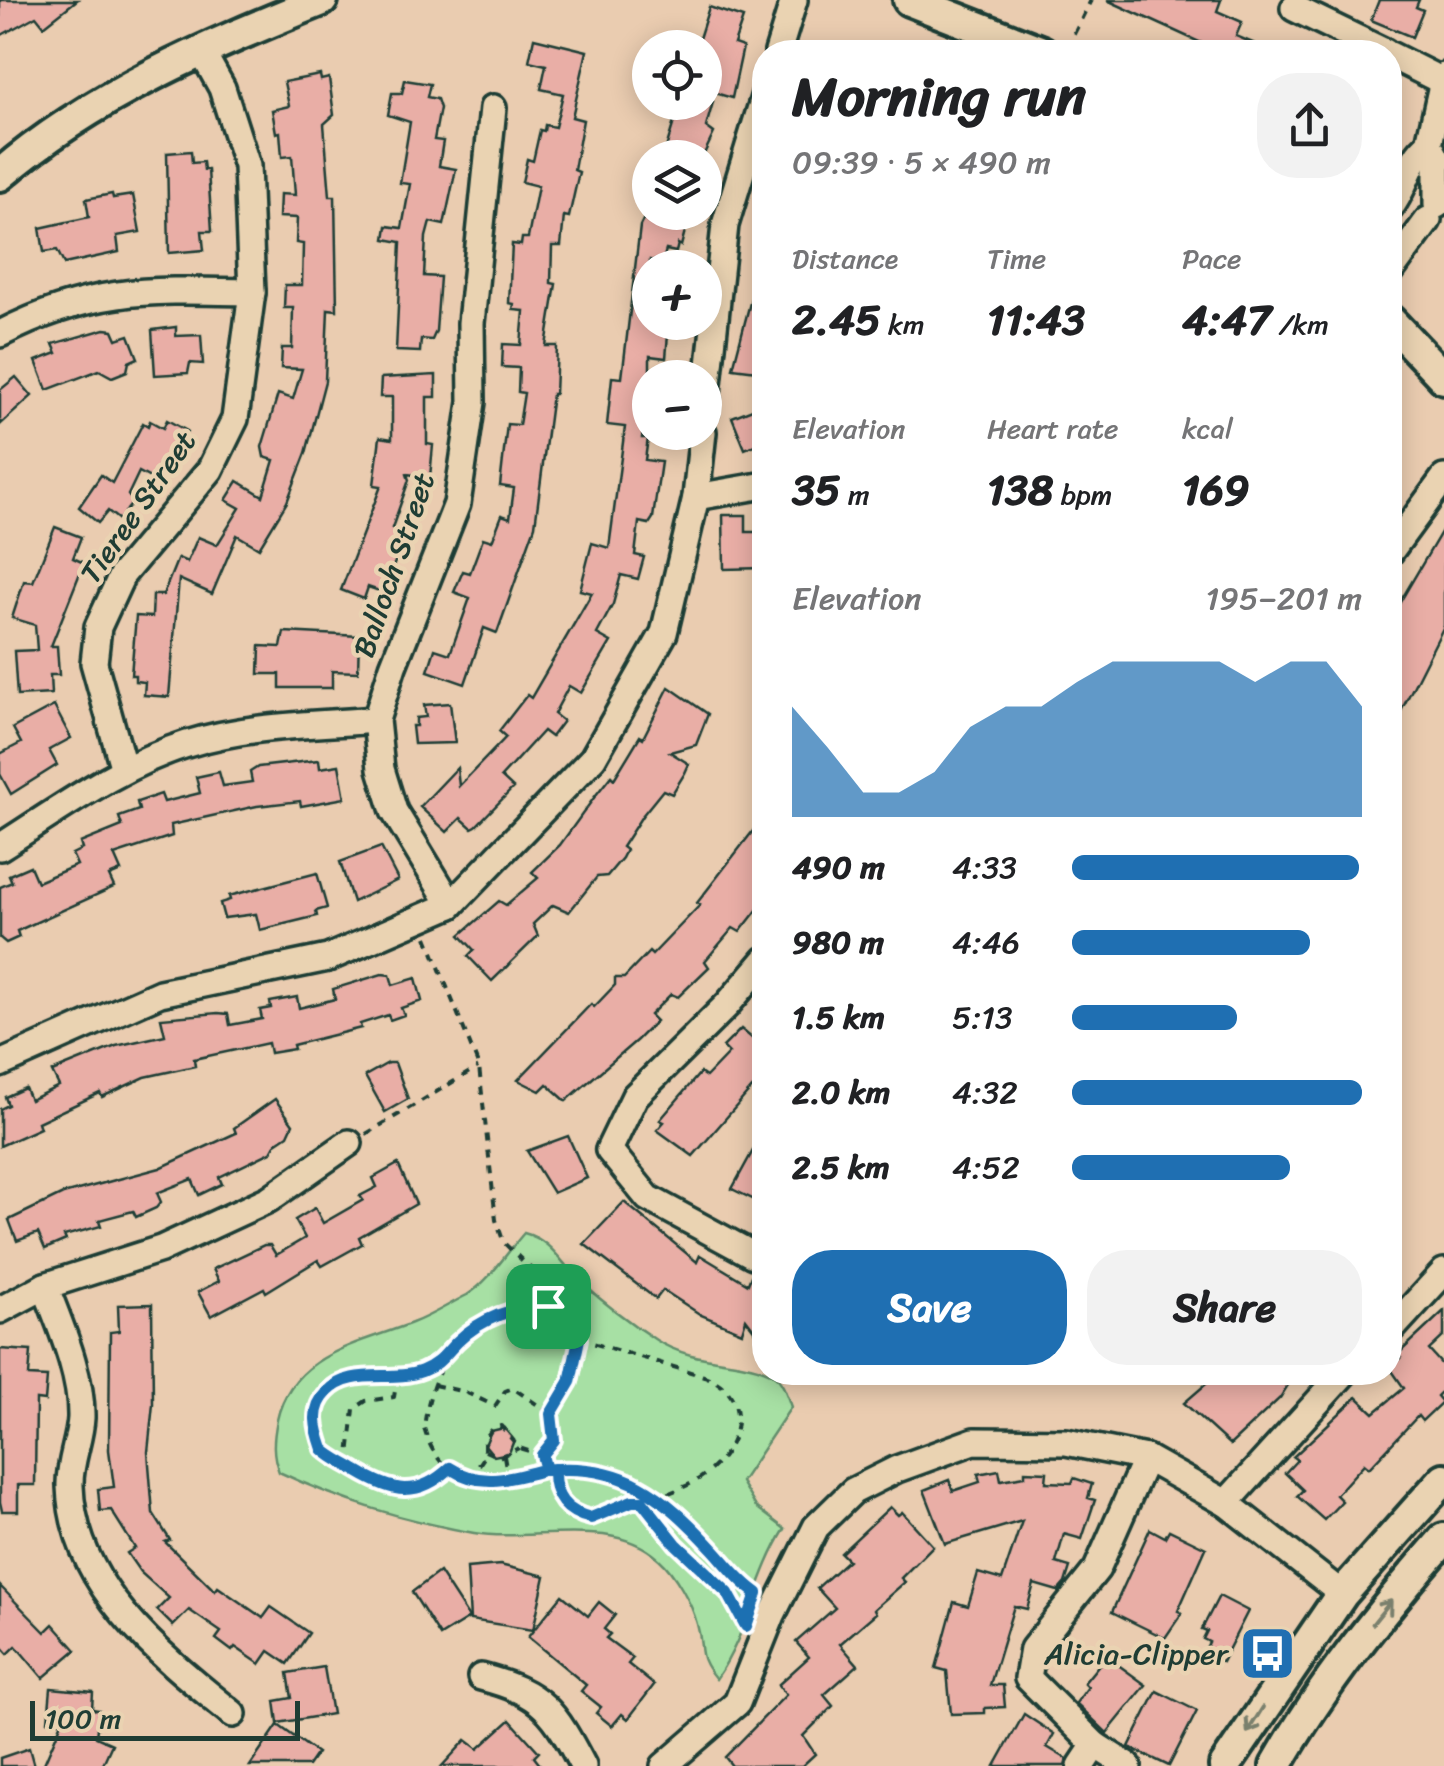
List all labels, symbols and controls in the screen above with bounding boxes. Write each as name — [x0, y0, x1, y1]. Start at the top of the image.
map controls — [632, 30, 722, 450]
button: locate — [632, 30, 722, 120]
text: Morning run — [792, 48, 1086, 145]
button: share — [1257, 73, 1362, 178]
text: 09:39 · 5 × 490 m — [792, 134, 1051, 191]
button: layers — [632, 140, 722, 230]
text: Distance — [792, 234, 898, 283]
text: Time — [987, 234, 1046, 283]
text: Pace — [1182, 234, 1241, 283]
button: + — [632, 250, 722, 340]
text: 2.45 — [792, 283, 881, 357]
text: 11:43 — [987, 283, 1085, 357]
text: 4:47 — [1182, 283, 1271, 357]
text: km — [881, 300, 925, 349]
text: /km — [1271, 300, 1329, 349]
button: − — [632, 360, 722, 450]
text: Elevation — [792, 404, 905, 453]
text: Heart rate — [987, 404, 1118, 453]
text: kcal — [1182, 404, 1233, 453]
street label: Tieree Street — [65, 419, 211, 595]
text: 35 — [792, 453, 841, 527]
text: 138 — [987, 453, 1053, 527]
text: 169 — [1182, 453, 1250, 527]
street label: Balloch Street — [337, 465, 451, 665]
text: m — [841, 470, 870, 519]
text: bpm — [1053, 470, 1112, 519]
text: Elevation — [792, 570, 922, 627]
text: 195–201 m — [1206, 570, 1362, 627]
text: 490 m — [792, 839, 885, 896]
text: 4:33 — [952, 839, 1017, 896]
text: 980 m — [792, 914, 884, 971]
text: 4:46 — [952, 914, 1020, 971]
text: 1.5 km — [792, 989, 885, 1046]
text: 5:13 — [952, 989, 1013, 1046]
text: 2.0 km — [792, 1064, 890, 1121]
text: 4:32 — [952, 1064, 1018, 1121]
text: 2.5 km — [792, 1139, 890, 1196]
text: 4:52 — [952, 1139, 1020, 1196]
button: Save — [792, 1250, 1067, 1365]
button: Share — [1087, 1250, 1362, 1365]
pin — [506, 1264, 591, 1349]
icon: arrive — [521, 1279, 576, 1334]
one-way arrow — [1371, 1599, 1392, 1626]
bus stop icon: Alicia-Clipper — [1237, 1624, 1297, 1684]
place label: Alicia-Clipper — [1043, 1627, 1230, 1681]
text: 100 m — [45, 1694, 121, 1743]
scale bar — [30, 1696, 300, 1740]
one-way arrow — [1244, 1705, 1265, 1734]

